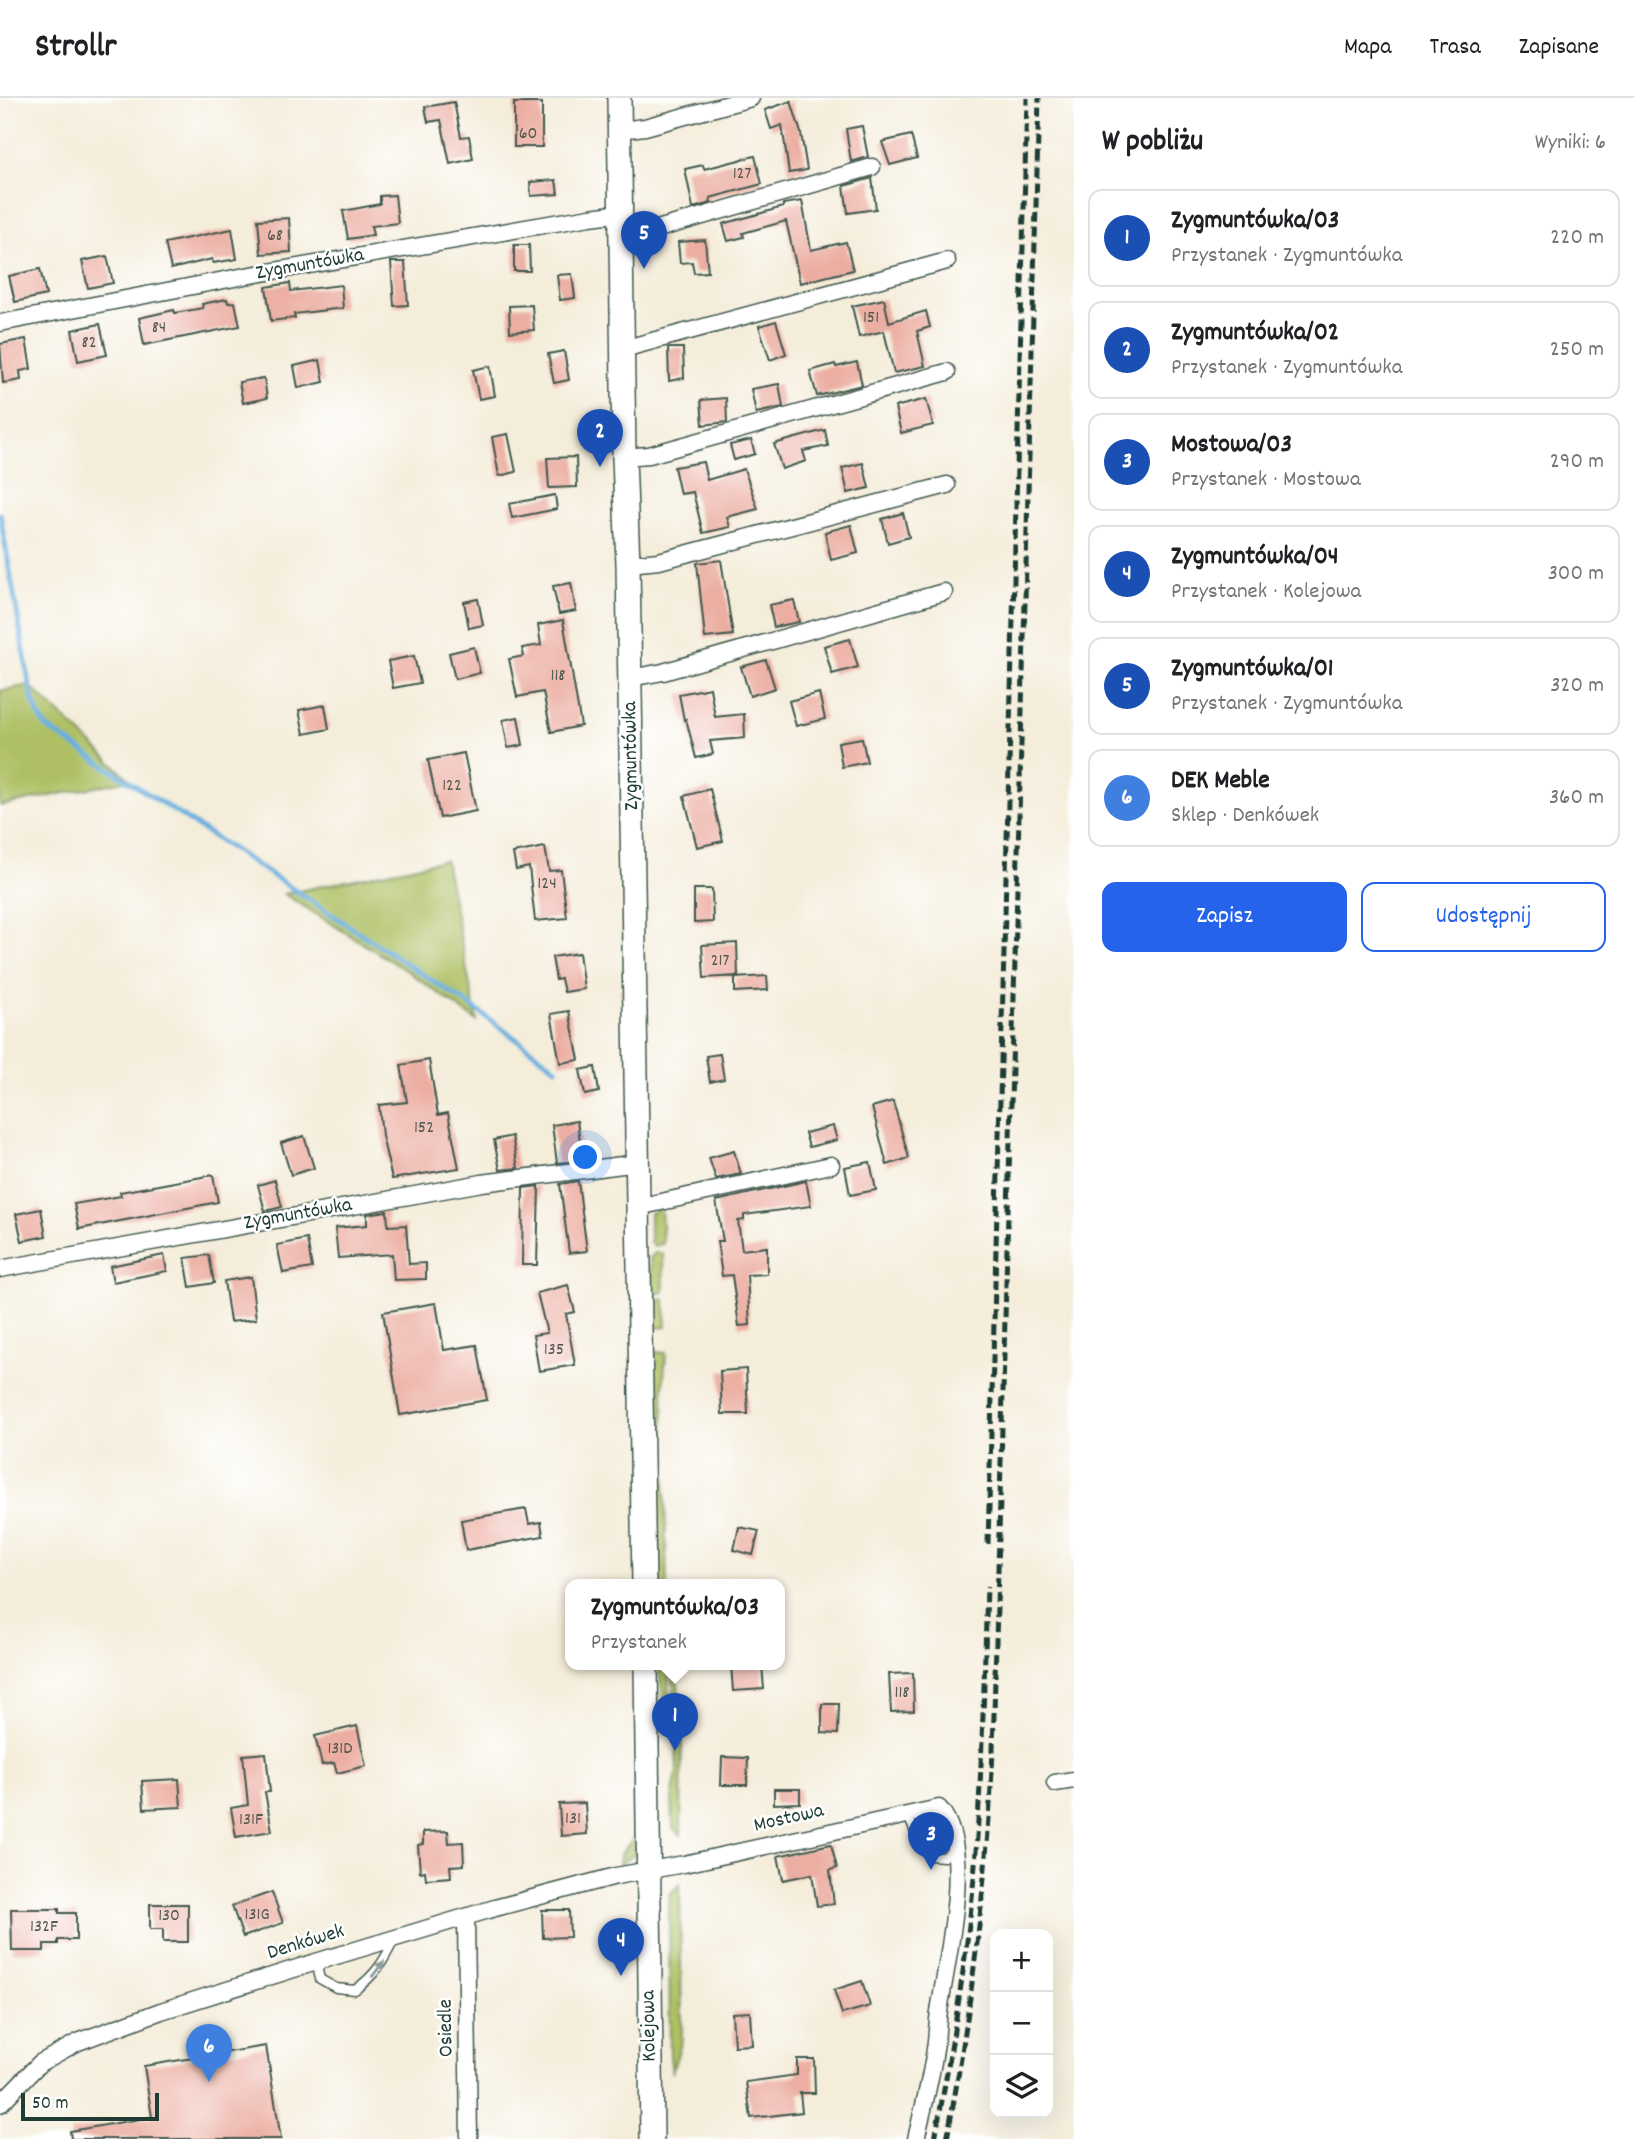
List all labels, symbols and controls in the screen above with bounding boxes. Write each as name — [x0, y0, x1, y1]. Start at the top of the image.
text: Strollr — [35, 25, 117, 72]
text: Mapa — [1344, 31, 1392, 65]
text: Trasa — [1430, 31, 1481, 65]
text: Zapisane — [1519, 31, 1599, 65]
house number: 60 — [519, 122, 537, 147]
text: W pobliżu — [1102, 122, 1203, 165]
text: Wyniki: 6 — [1535, 127, 1606, 160]
house number: 127 — [733, 162, 751, 187]
text: Zygmuntówka/03 — [1171, 203, 1339, 240]
pin: 5 — [621, 211, 667, 269]
text: 1 — [1124, 222, 1130, 255]
text: 220 m — [1550, 222, 1604, 255]
house number: 68 — [267, 224, 283, 249]
text: Przystanek · Zygmuntówka — [1171, 240, 1403, 273]
street label: Zygmuntówka — [254, 241, 368, 289]
house number: 151 — [863, 306, 879, 331]
text: Zygmuntówka/02 — [1171, 315, 1339, 352]
house number: 84 — [152, 316, 166, 341]
house number: 82 — [81, 331, 97, 356]
text: 2 — [1122, 334, 1132, 367]
text: 250 m — [1550, 334, 1604, 367]
text: Przystanek · Zygmuntówka — [1171, 352, 1403, 385]
pin: 2 — [577, 409, 623, 467]
text: Mostowa/03 — [1171, 427, 1292, 464]
text: 3 — [1122, 446, 1132, 479]
text: 290 m — [1550, 446, 1604, 479]
text: Przystanek · Mostowa — [1171, 464, 1361, 497]
text: Zygmuntówka/04 — [1171, 539, 1339, 576]
text: 4 — [1122, 558, 1132, 591]
text: 300 m — [1548, 558, 1604, 591]
text: Przystanek · Kolejowa — [1171, 576, 1361, 609]
text: Zygmuntówka/01 — [1171, 651, 1334, 688]
house number: 118 — [550, 664, 566, 689]
text: 5 — [1122, 670, 1132, 703]
text: 320 m — [1550, 670, 1604, 703]
text: Przystanek · Zygmuntówka — [1171, 688, 1403, 721]
street label: Zygmuntówka — [616, 700, 648, 811]
text: DEK Meble — [1171, 763, 1270, 800]
house number: 122 — [442, 774, 462, 799]
text: 6 — [1121, 782, 1133, 815]
text: 360 m — [1549, 782, 1604, 815]
text: Sklep · Denkówek — [1171, 800, 1319, 833]
house number: 124 — [537, 872, 557, 897]
button: Zapisz — [1102, 882, 1347, 952]
button: Udostępnij — [1361, 882, 1606, 952]
house number: 217 — [711, 949, 729, 974]
house number: 152 — [414, 1116, 434, 1141]
your location — [568, 1140, 602, 1174]
street label: Zygmuntówka — [242, 1191, 356, 1239]
house number: 135 — [544, 1338, 564, 1363]
popup — [565, 1579, 785, 1670]
text: Zygmuntówka/03 — [591, 1590, 759, 1627]
text: Przystanek — [591, 1627, 687, 1660]
house number: 118 — [894, 1681, 910, 1706]
pin: 1 — [652, 1693, 698, 1751]
house number: 131D — [327, 1737, 353, 1762]
street label: Mostowa — [751, 1796, 828, 1842]
house number: 131 — [565, 1807, 581, 1832]
house number: 131F — [239, 1808, 263, 1833]
pin: 3 — [908, 1812, 954, 1870]
house number: 131G — [245, 1903, 269, 1928]
house number: 130 — [158, 1904, 180, 1929]
house number: 132F — [30, 1915, 58, 1940]
street label: Denkówek — [264, 1917, 348, 1969]
pin: 4 — [598, 1918, 644, 1976]
map controls — [990, 1929, 1053, 2118]
button: + — [990, 1929, 1053, 1992]
one-way arrow — [370, 1960, 384, 1978]
street label: Kolejowa — [634, 1989, 666, 2062]
button: − — [990, 1992, 1053, 2055]
street label: Osiedle — [431, 1999, 463, 2057]
pin: 6 — [186, 2024, 232, 2082]
button: layers — [990, 2055, 1053, 2118]
scale bar — [21, 2090, 159, 2122]
text: 50 m — [32, 2091, 69, 2118]

